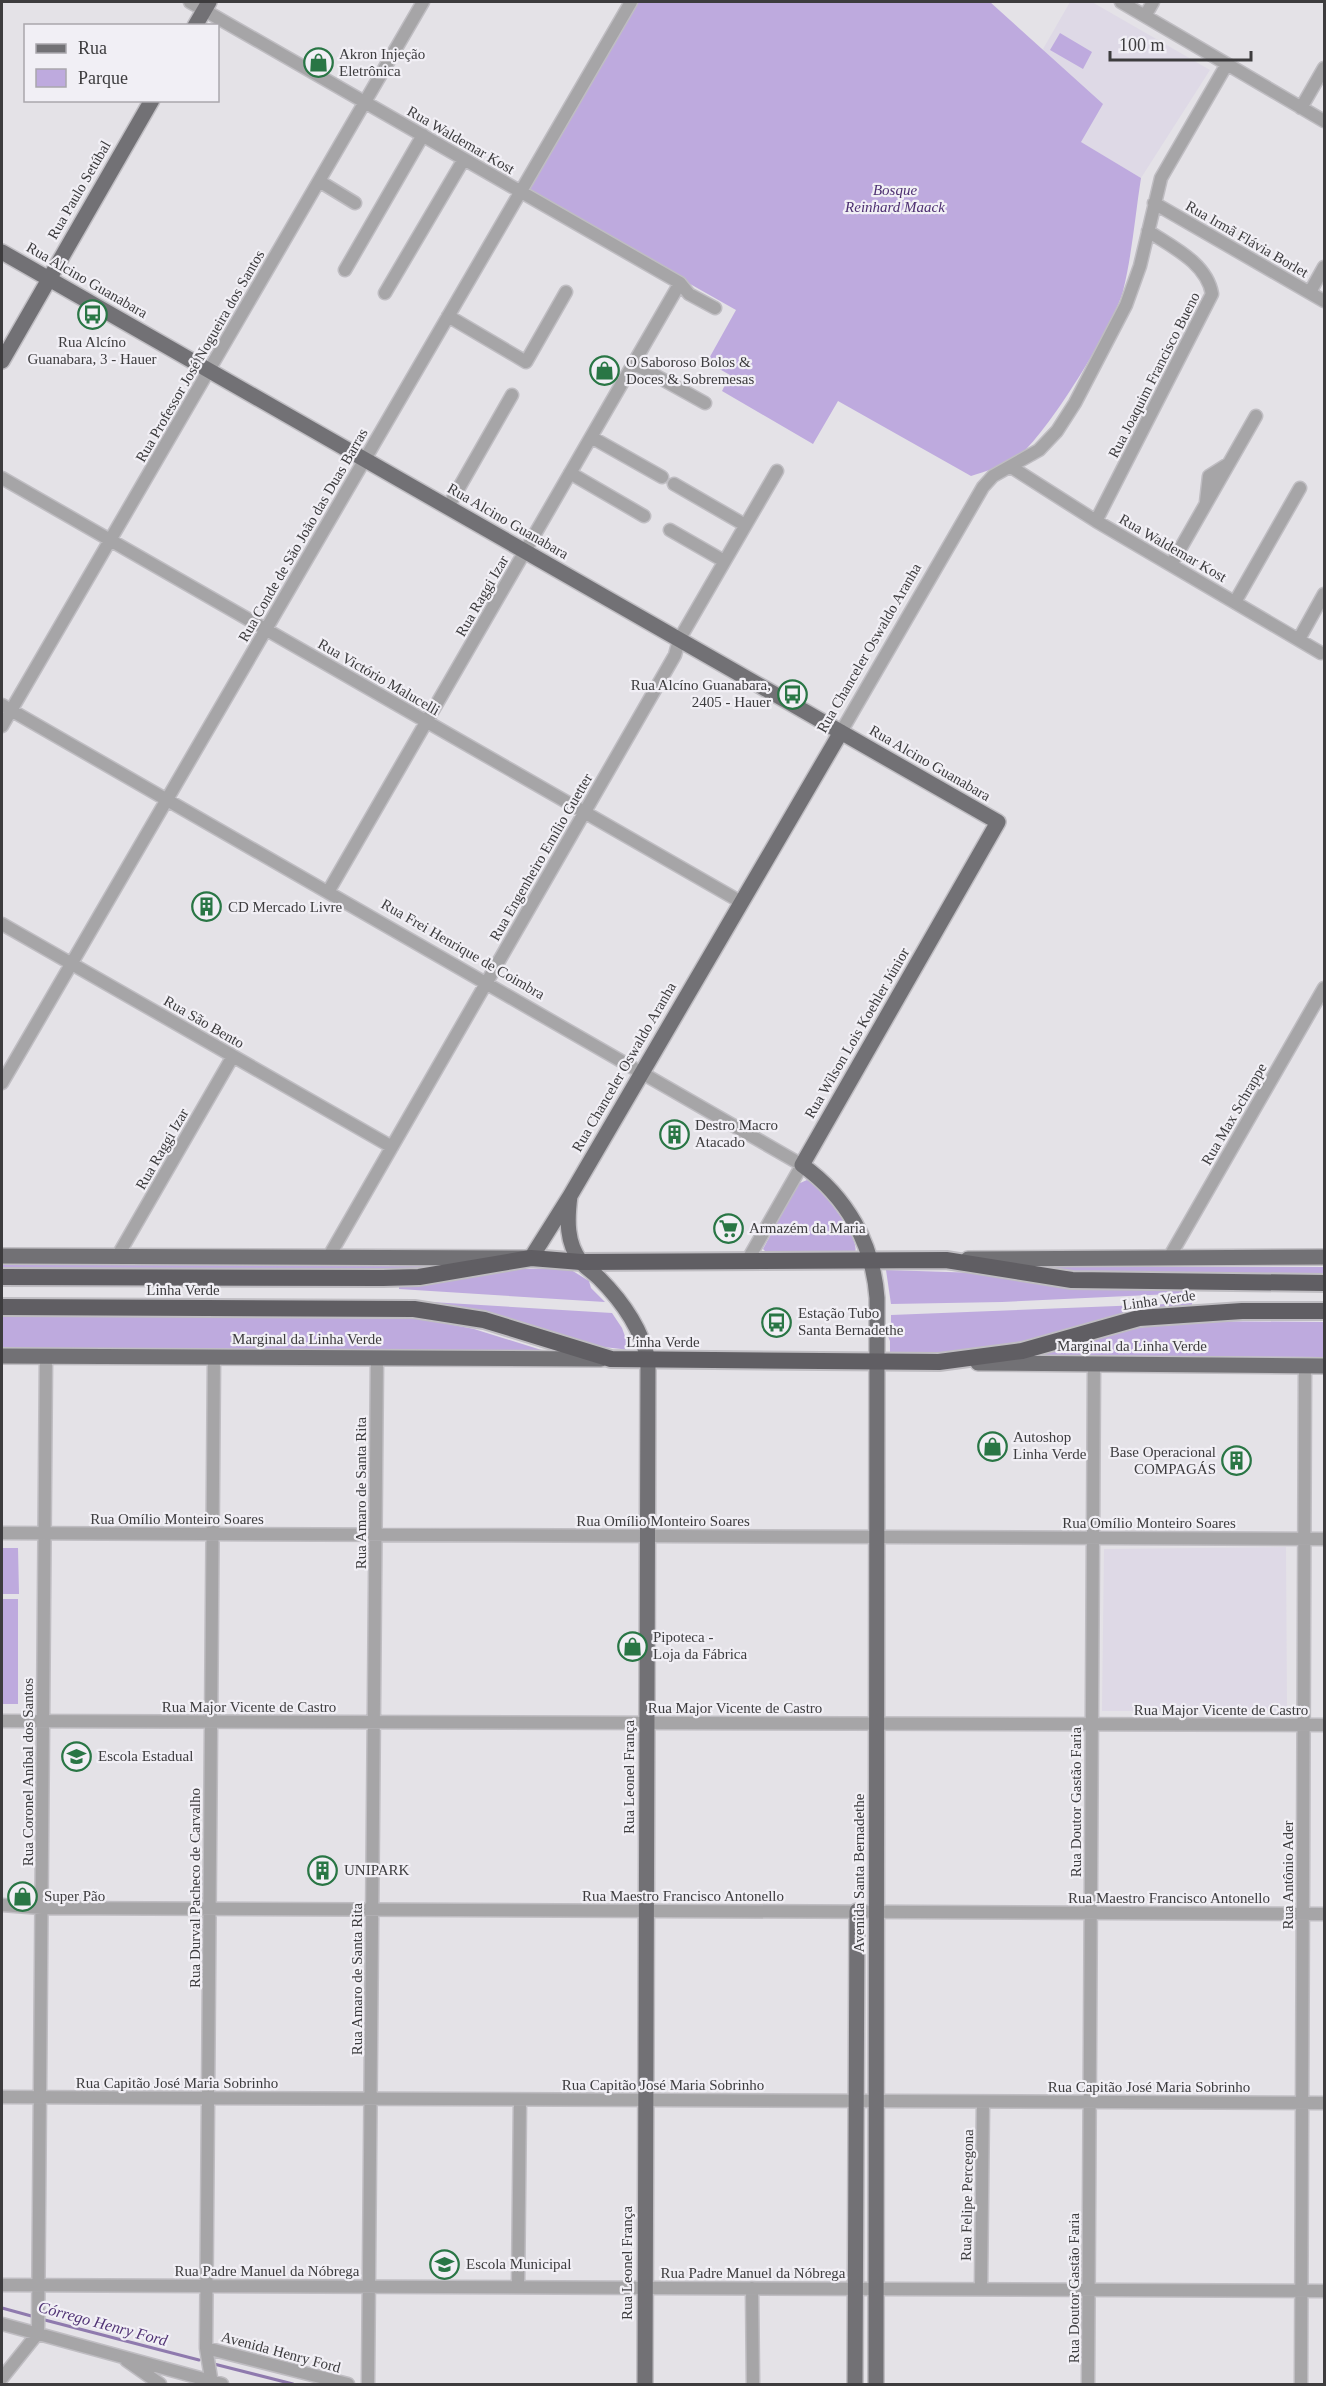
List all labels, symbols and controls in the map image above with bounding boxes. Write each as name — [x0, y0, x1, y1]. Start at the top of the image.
legend — [24, 24, 219, 102]
scale bar — [1110, 24, 1251, 62]
text: 100 m — [1119, 35, 1165, 55]
text: Rua — [78, 38, 107, 58]
place label: Akron Injeção Eletrônica — [339, 46, 425, 79]
shop icon: Akron Injeção Eletrônica — [302, 47, 334, 79]
text: Parque — [78, 68, 128, 88]
street label: Rua Waldemar Kost — [405, 103, 518, 178]
street label: Rua Paulo Setúbal — [44, 138, 114, 242]
park label: Bosque Reinhard Maack — [844, 182, 945, 215]
street label: Rua Irmã Flávia Borlet — [1183, 197, 1312, 281]
street label: Rua Alcino Guanabara — [24, 239, 150, 321]
street label: Rua Professor José Nogueira dos Santos — [133, 247, 268, 465]
street label: Rua Joaquim Francisco Bueno — [1105, 290, 1203, 460]
bus stop icon: Rua Alcíno Guanabara, 3 - Hauer — [76, 299, 108, 331]
place label: Rua Alcíno Guanabara, 3 - Hauer — [27, 334, 157, 367]
place label: O Saboroso Bolos & Doces & Sobremesas — [626, 354, 754, 387]
shop icon: O Saboroso Bolos & Doces & Sobremesas — [589, 355, 621, 387]
street label: Rua Conde de São João das Duas Barras — [235, 425, 371, 645]
street label: Rua Alcino Guanabara — [445, 480, 571, 562]
street label: Rua Waldemar Kost — [1117, 511, 1230, 586]
street label: Rua Raggi Izar — [452, 553, 512, 639]
street label: Rua Chanceler Oswaldo Aranha — [814, 560, 924, 736]
street label: Rua Victório Malucelli — [315, 636, 443, 718]
place label: Rua Alcíno Guanabara, 2405 - Hauer — [631, 677, 771, 710]
bus stop icon: Rua Alcíno Guanabara, 2405 - Hauer — [776, 678, 808, 710]
street label: Rua Alcino Guanabara — [867, 722, 993, 804]
street label: Rua Engenheiro Emílio Guetter — [486, 771, 596, 943]
building icon: CD Mercado Livre — [191, 891, 223, 923]
street label: Rua Frei Henrique de Coimbra — [379, 896, 548, 1003]
place label: CD Mercado Livre — [228, 899, 342, 915]
street label: Rua Wilson Lois Koehler Júnior — [802, 945, 912, 1121]
street label: Rua Chanceler Oswaldo Aranha — [569, 979, 679, 1155]
street label: Rua São Bento — [161, 993, 247, 1051]
street label: Rua Max Schrappe — [1198, 1060, 1270, 1168]
street label: Rua Raggi Izar — [132, 1106, 192, 1192]
place label: Destro Macro Atacado — [695, 1117, 778, 1150]
building icon: Destro Macro Atacado — [658, 1118, 690, 1150]
supermarket icon: Armazém da Maria — [712, 1212, 744, 1244]
place label: Armazém da Maria — [749, 1220, 866, 1236]
street label: Linha Verde — [146, 1282, 220, 1298]
street label: Linha Verde — [1122, 1287, 1197, 1313]
place label: Estação Tubo Santa Bernadethe — [798, 1305, 904, 1338]
bus stop icon: Estação Tubo Santa Bernadethe — [761, 1306, 793, 1338]
street label: Marginal da Linha Verde — [232, 1331, 382, 1347]
street label: Linha Verde — [626, 1334, 700, 1350]
street label: Marginal da Linha Verde — [1057, 1338, 1207, 1354]
street label: Rua Amaro de Santa Rita — [353, 1416, 369, 1569]
place label: Autoshop Linha Verde — [1013, 1429, 1087, 1462]
shop icon: Autoshop Linha Verde — [976, 1430, 1008, 1462]
place label: Base Operacional COMPAGÁS — [1110, 1444, 1216, 1477]
building icon: Base Operacional COMPAGÁS — [1221, 1445, 1253, 1477]
street label: Rua Omílio Monteiro Soares — [90, 1511, 264, 1527]
street label: Rua Omílio Monteiro Soares — [576, 1513, 750, 1529]
street label: Rua Omílio Monteiro Soares — [1062, 1515, 1236, 1531]
place label: Pipoteca - Loja da Fábrica — [653, 1629, 747, 1662]
shop icon: Pipoteca - Loja da Fábrica — [616, 1630, 648, 1662]
street label: Rua Coronel Aníbal dos Santos — [20, 1678, 36, 1866]
street label: Rua Major Vicente de Castro — [162, 1699, 336, 1715]
street label: Rua Major Vicente de Castro — [648, 1700, 822, 1716]
street label: Rua Major Vicente de Castro — [1134, 1702, 1308, 1718]
street label: Rua Leonel França — [621, 1720, 637, 1834]
street label: Rua Doutor Gastão Faria — [1068, 1726, 1084, 1877]
school or university icon: Escola Estadual — [61, 1740, 93, 1772]
place label: Escola Estadual — [98, 1748, 193, 1764]
street label: Rua Durval Pacheco de Carvalho — [187, 1788, 203, 1988]
street label: Avenida Santa Bernadethe — [851, 1793, 867, 1952]
street label: Rua Antônio Ader — [1280, 1820, 1296, 1930]
building icon: UNIPARK — [307, 1854, 339, 1886]
place label: UNIPARK — [344, 1862, 409, 1878]
shop icon: Super Pão — [7, 1880, 39, 1912]
place label: Super Pão — [44, 1888, 105, 1904]
street label: Rua Maestro Francisco Antonello — [582, 1888, 784, 1904]
street label: Rua Maestro Francisco Antonello — [1068, 1890, 1270, 1906]
street label: Rua Amaro de Santa Rita — [349, 1902, 365, 2055]
street label: Rua Capitão José Maria Sobrinho — [76, 2075, 278, 2091]
street label: Rua Capitão José Maria Sobrinho — [562, 2077, 764, 2093]
street label: Rua Capitão José Maria Sobrinho — [1048, 2079, 1250, 2095]
street label: Rua Felipe Percegona — [958, 2129, 976, 2261]
street label: Rua Leonel França — [619, 2206, 635, 2320]
street label: Rua Doutor Gastão Faria — [1066, 2212, 1082, 2363]
school or university icon: Escola Municipal — [429, 2248, 461, 2280]
place label: Escola Municipal — [466, 2256, 571, 2272]
street label: Rua Padre Manuel da Nóbrega — [175, 2263, 360, 2279]
street label: Rua Padre Manuel da Nóbrega — [661, 2265, 846, 2281]
water label: Córrego Henry Ford — [36, 2298, 170, 2350]
street label: Avenida Henry Ford — [220, 2328, 343, 2376]

